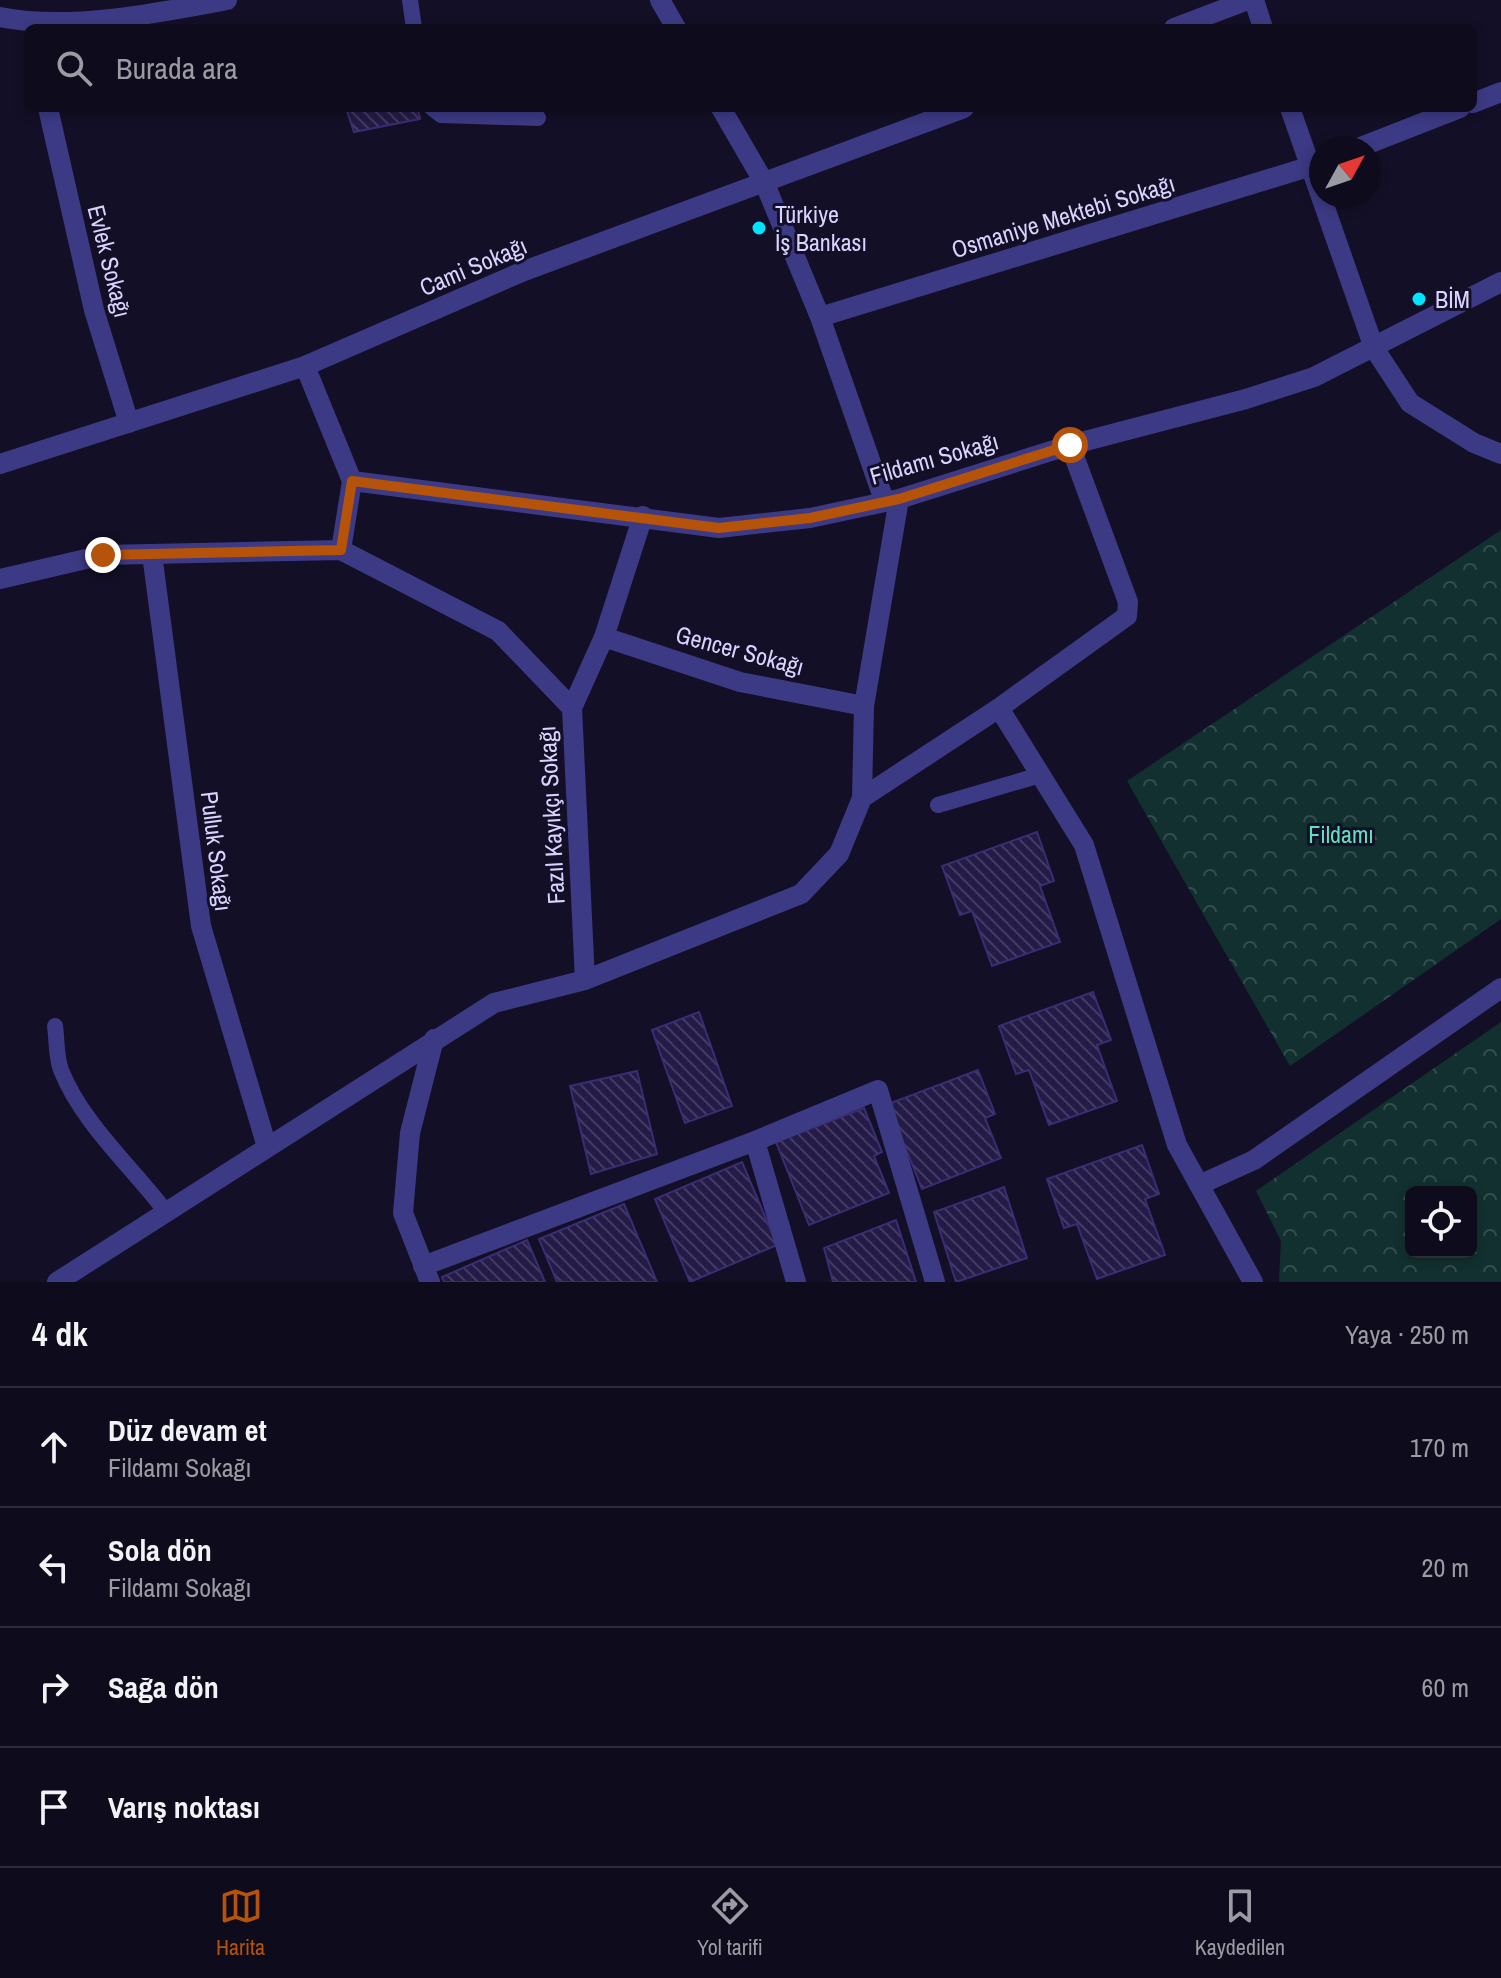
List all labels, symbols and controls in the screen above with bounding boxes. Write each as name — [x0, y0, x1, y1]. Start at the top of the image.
search box — [24, 24, 1477, 112]
icon: search — [52, 46, 96, 90]
text: Burada ara — [116, 48, 238, 88]
north arrow — [1309, 136, 1381, 208]
street label: Osmaniye Mektebi Sokağı — [947, 167, 1179, 265]
place label: Türkiye İş Bankası — [775, 198, 867, 258]
street label: Evlek Sokağı — [81, 201, 139, 321]
marker: Türkiye İş Bankası — [750, 219, 768, 237]
street label: Cami Sokağı — [414, 229, 532, 303]
place label: BİM — [1435, 283, 1470, 315]
marker: BİM — [1410, 290, 1428, 308]
street label: Fildamı Sokağı — [866, 424, 1002, 492]
route start — [1052, 427, 1088, 463]
route end — [85, 537, 121, 573]
street label: Gencer Sokağı — [672, 618, 808, 682]
street label: Fazıl Kayıkçı Sokağı — [530, 725, 572, 905]
street label: Pulluk Sokağı — [194, 789, 240, 913]
park label: Fildamı — [1308, 818, 1374, 850]
map controls — [1405, 1186, 1477, 1258]
button: locate — [1405, 1186, 1477, 1258]
text: 4 dk — [32, 1311, 88, 1357]
text: Yaya · 250 m — [1345, 1317, 1469, 1352]
text: Düz devam et — [108, 1410, 267, 1450]
icon: ahead — [32, 1425, 76, 1469]
text: 170 m — [1410, 1430, 1469, 1465]
text: Fildamı Sokağı — [108, 1450, 251, 1485]
text: Sola dön — [108, 1530, 212, 1570]
icon: left — [32, 1545, 76, 1589]
text: 20 m — [1422, 1550, 1469, 1585]
text: Fildamı Sokağı — [108, 1570, 251, 1605]
icon: right — [32, 1665, 76, 1709]
text: Sağa dön — [108, 1667, 219, 1707]
text: 60 m — [1422, 1670, 1469, 1705]
icon: arrive — [32, 1785, 76, 1829]
text: Varış noktası — [108, 1787, 260, 1827]
tab: Harita — [216, 1884, 265, 1962]
tab: Yol tarifi — [697, 1884, 763, 1962]
tab: Kaydedilen — [1195, 1884, 1285, 1962]

